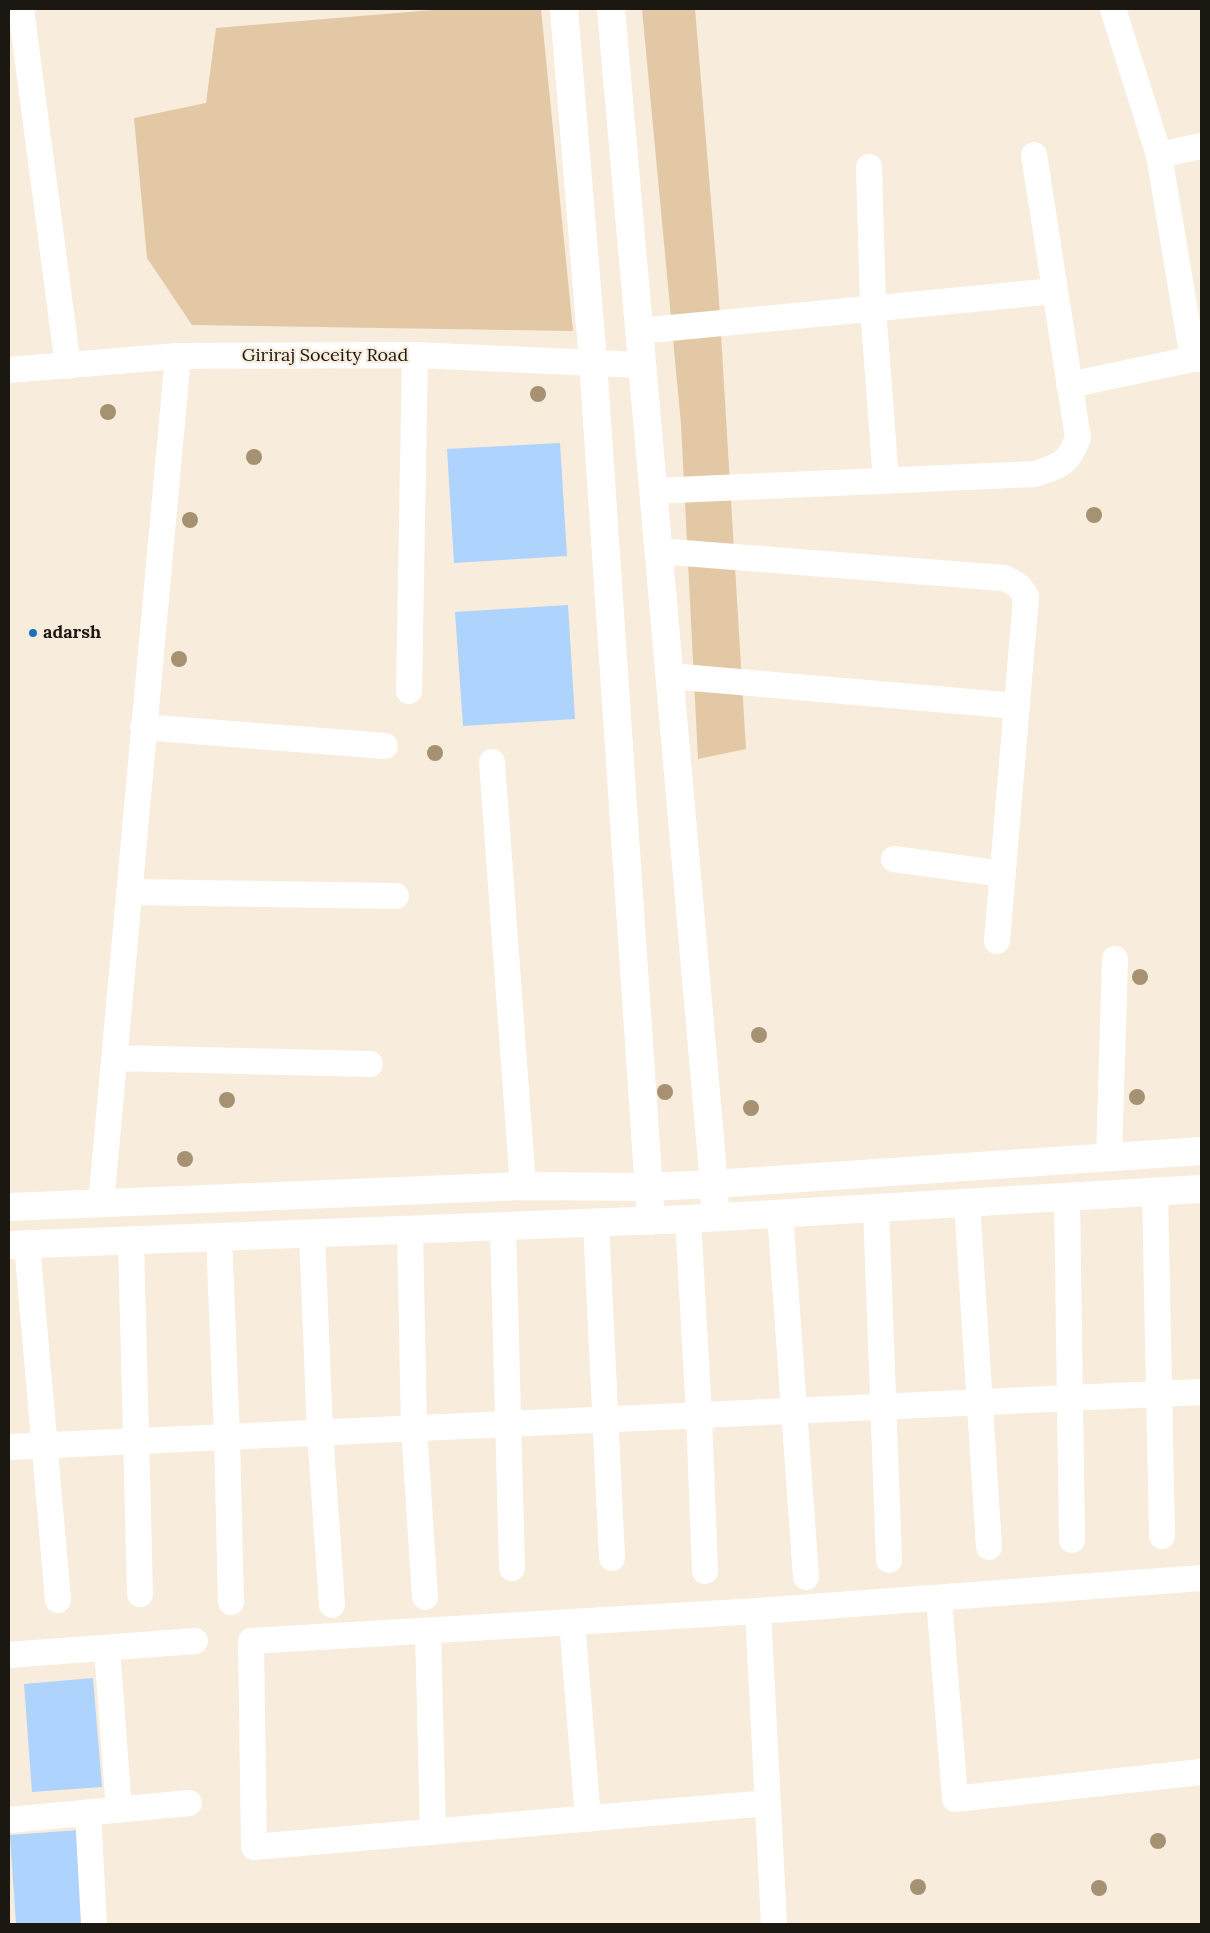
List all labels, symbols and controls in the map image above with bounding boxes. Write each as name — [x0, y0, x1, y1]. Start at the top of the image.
street label: Giriraj Soceity Road — [242, 345, 408, 367]
place label: adarsh — [43, 622, 101, 644]
marker: adarsh — [27, 627, 39, 639]

